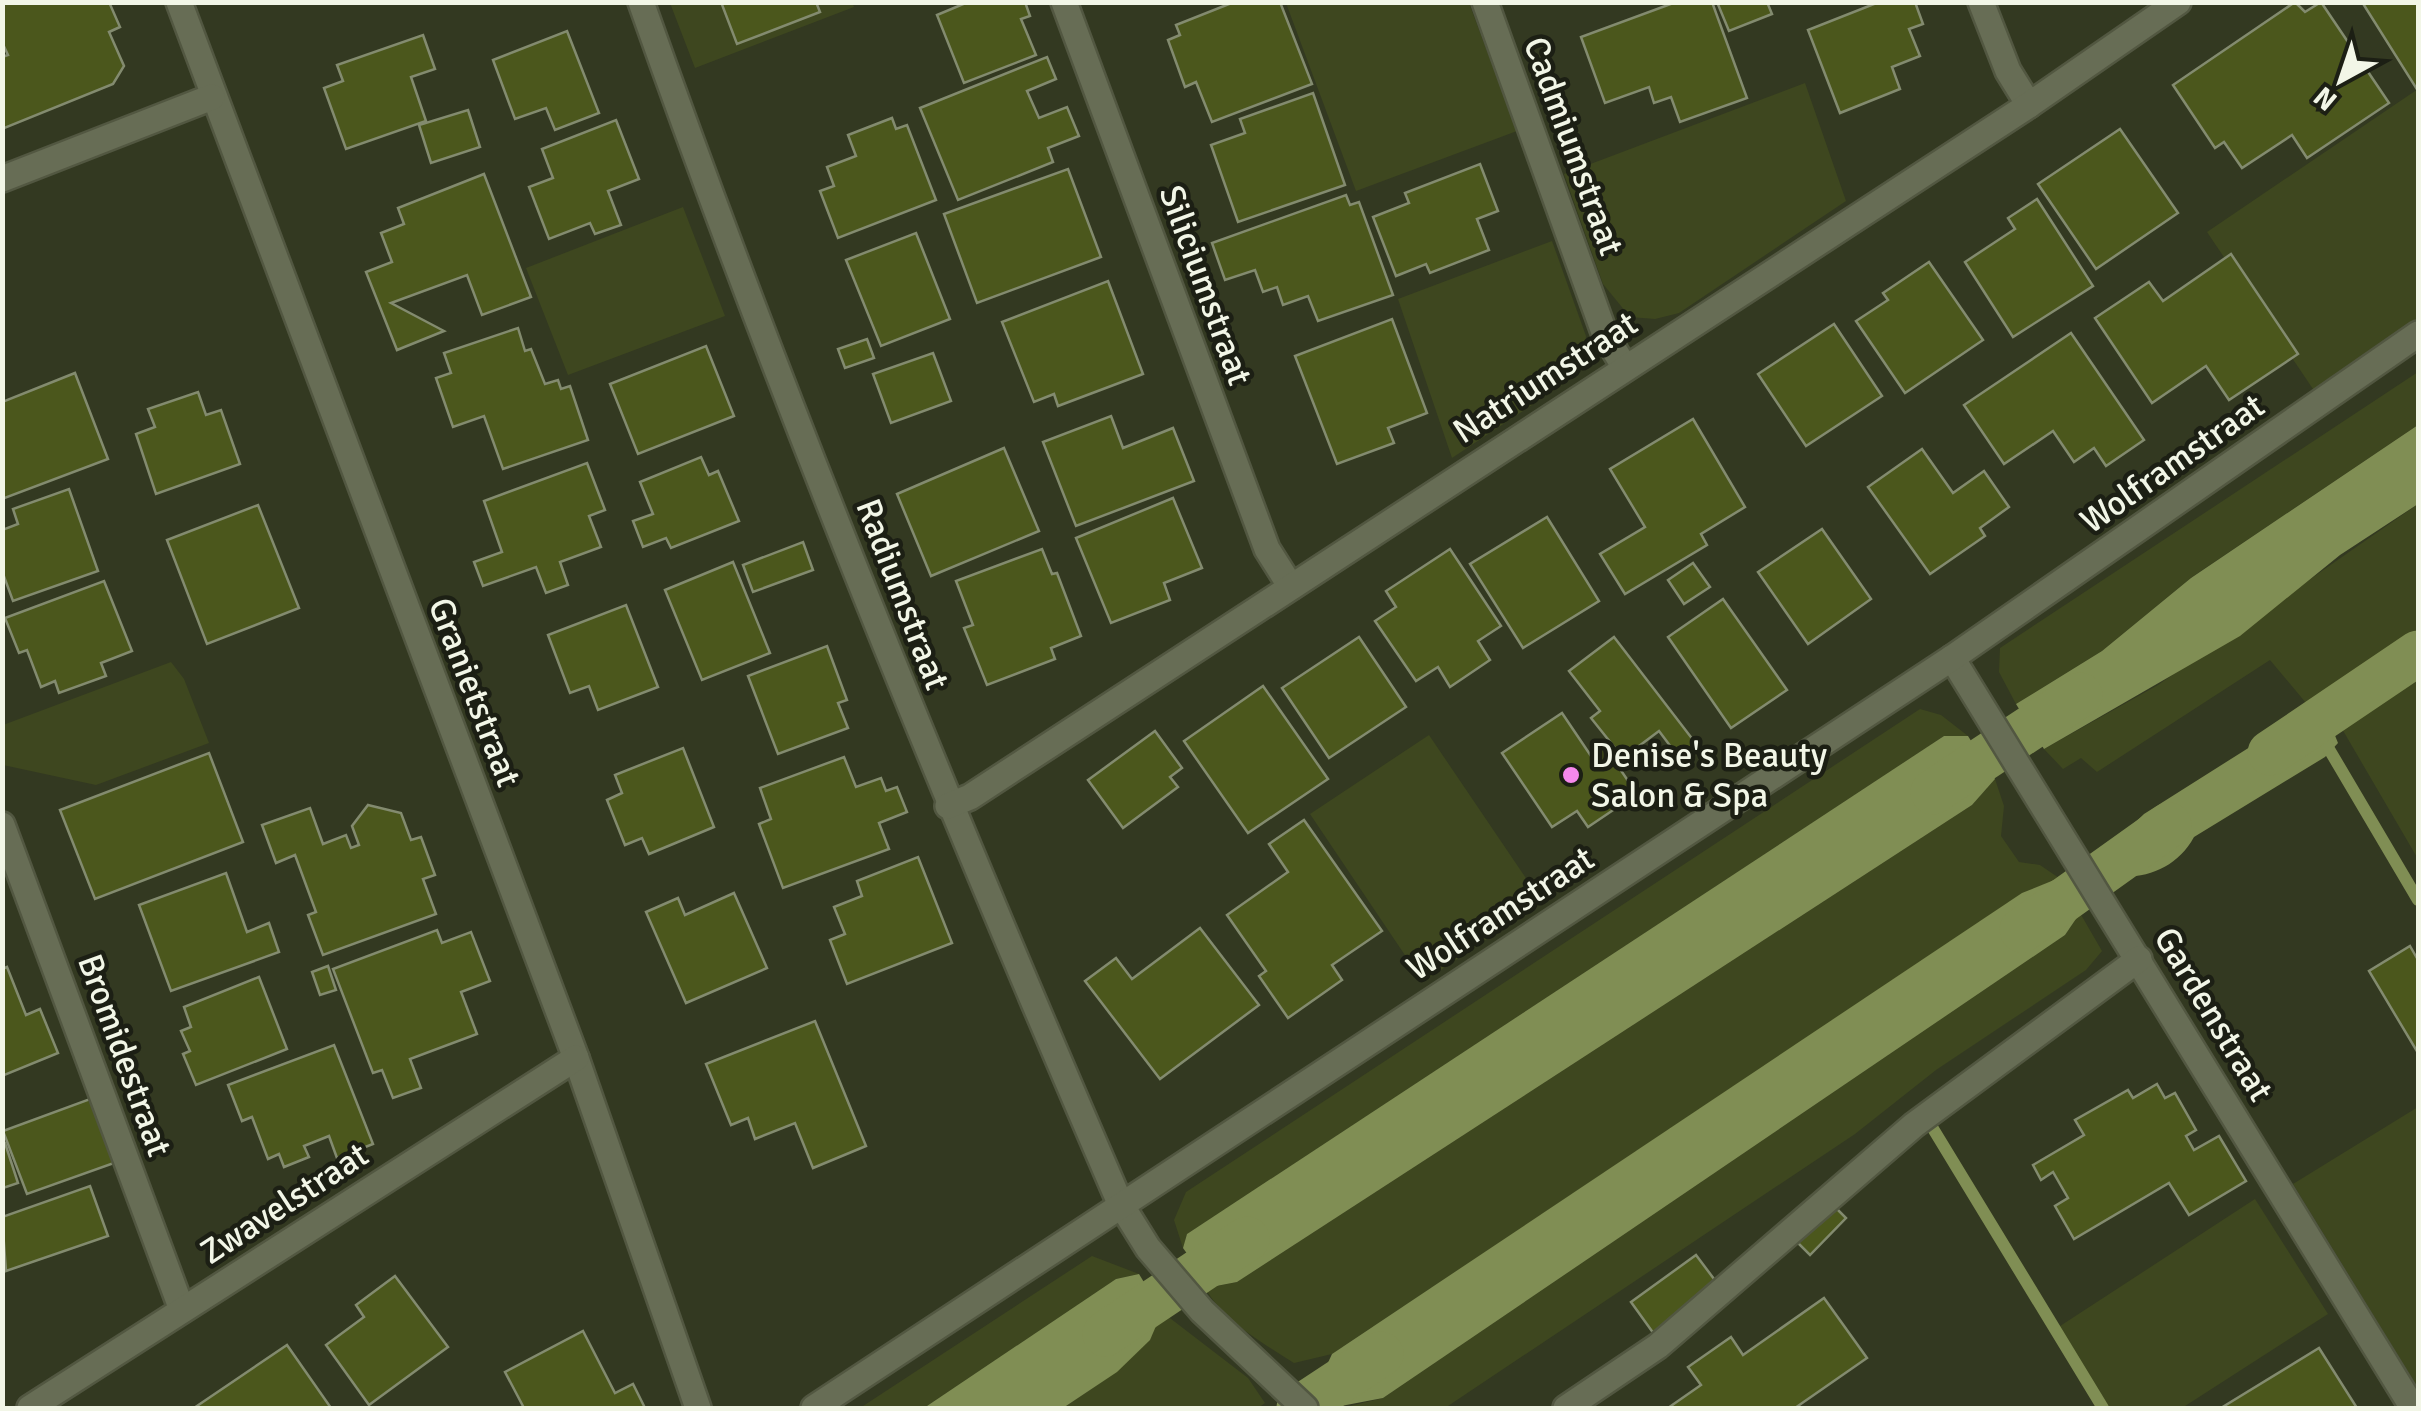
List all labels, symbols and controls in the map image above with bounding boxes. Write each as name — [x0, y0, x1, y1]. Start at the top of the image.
north arrow — [2291, 30, 2391, 130]
street label: Cadmiumstraat — [1514, 31, 1633, 261]
text: N — [2307, 79, 2344, 118]
street label: Siliciumstraat — [1150, 179, 1262, 391]
street label: Natriumstraat — [1445, 302, 1645, 453]
street label: Wolframstraat — [2072, 384, 2273, 543]
street label: Radiumstraat — [846, 493, 959, 696]
street label: Granietstraat — [419, 592, 530, 793]
place label: Denise's Beauty Salon & Spa — [1591, 734, 1827, 817]
marker: Denise's Beauty Salon & Spa — [1560, 764, 1582, 786]
street label: Wolframstraat — [1398, 837, 1602, 990]
street label: Gardenstraat — [2145, 919, 2282, 1109]
street label: Bromidestraat — [68, 948, 181, 1162]
street label: Zwavelstraat — [192, 1133, 376, 1274]

